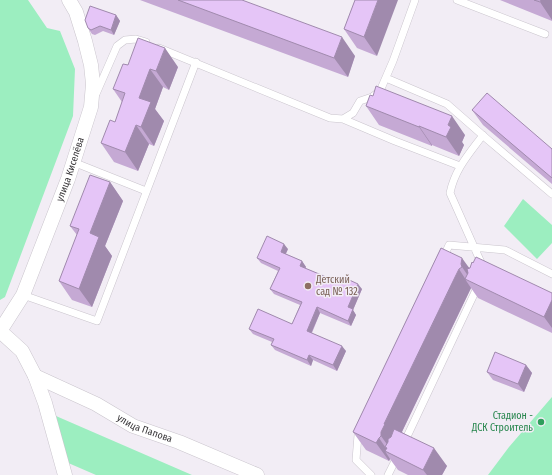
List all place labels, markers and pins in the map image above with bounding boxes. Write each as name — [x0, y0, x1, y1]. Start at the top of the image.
place label: Детский сад № 132 — [315, 274, 358, 298]
marker: Детский сад № 132 — [303, 281, 313, 291]
place label: Стадион - ДСК Строитель — [471, 410, 533, 434]
marker: Стадион - ДСК Строитель — [536, 417, 546, 427]

